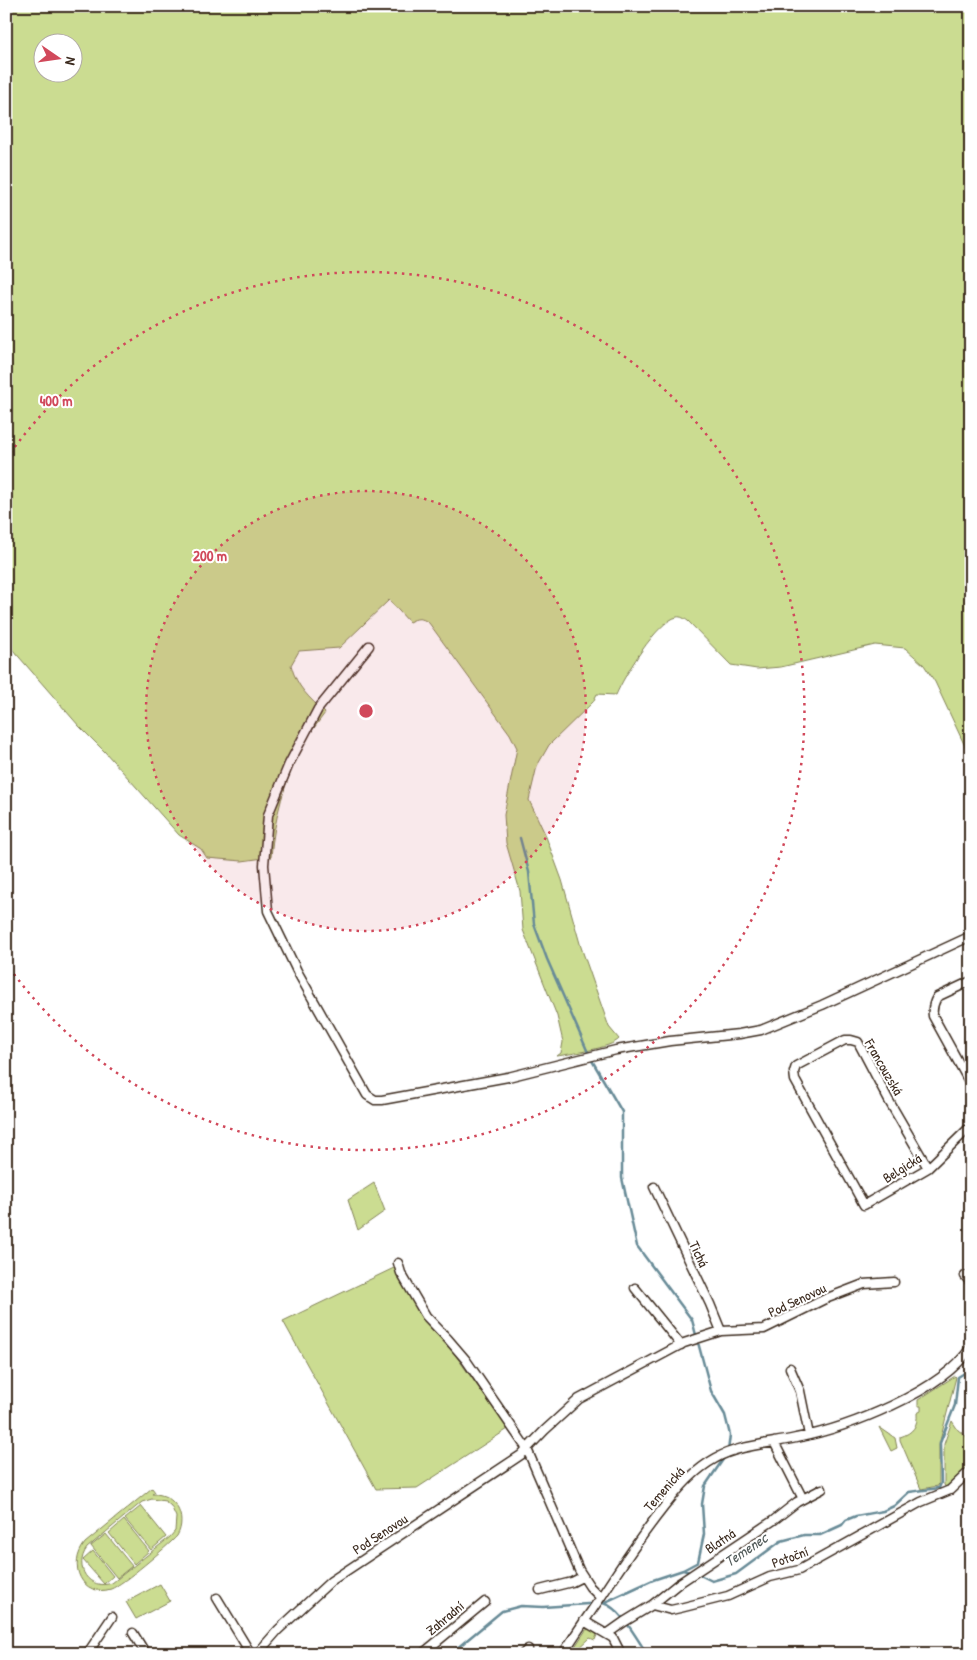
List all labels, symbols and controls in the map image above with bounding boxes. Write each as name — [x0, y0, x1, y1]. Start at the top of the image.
north arrow — [32, 32, 82, 82]
text: N — [61, 55, 81, 67]
text: 400 m — [40, 390, 72, 411]
text: 200 m — [193, 545, 227, 566]
centre of rings — [357, 702, 375, 720]
street label: Francouzská — [860, 1034, 908, 1099]
street label: Belgická — [879, 1148, 926, 1188]
street label: Tichá — [685, 1238, 714, 1270]
street label: Pod Senovou — [765, 1278, 829, 1321]
street label: Temenická — [639, 1462, 689, 1515]
street label: Pod Senovou — [349, 1509, 411, 1558]
street label: Blatná — [701, 1523, 739, 1558]
water label: Temenec — [720, 1526, 773, 1572]
street label: Potoční — [769, 1541, 811, 1572]
street label: Zahradní — [422, 1596, 468, 1639]

